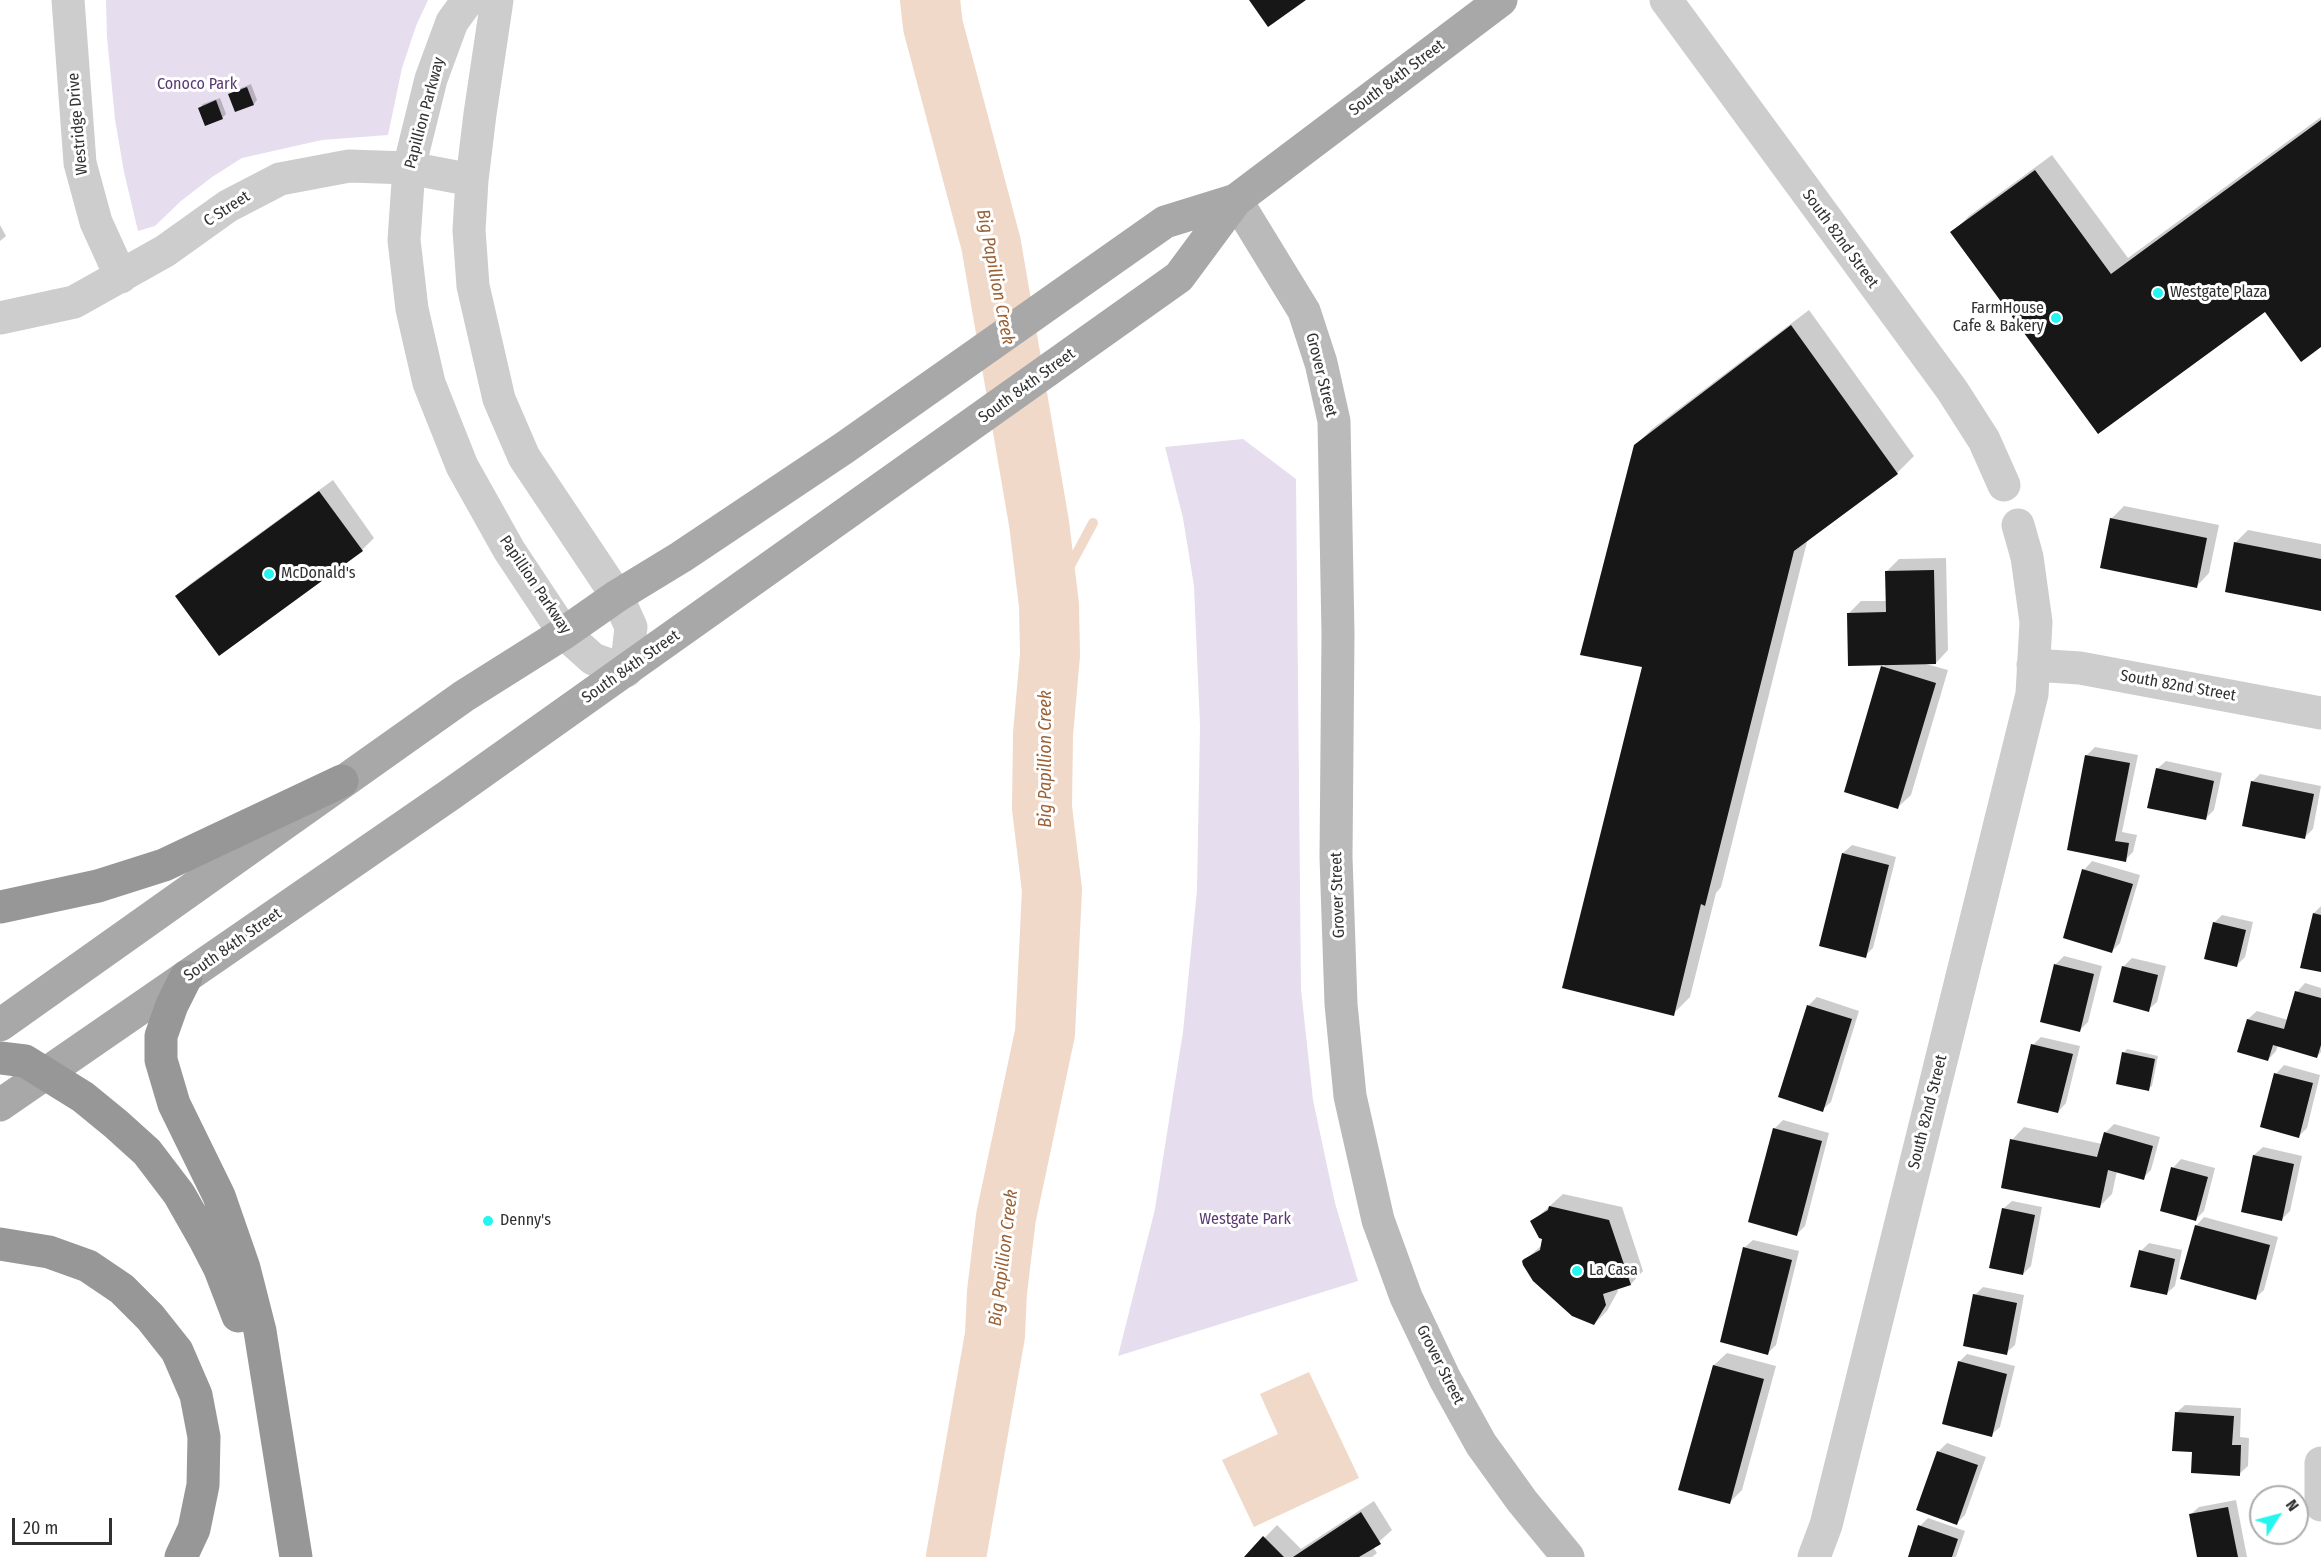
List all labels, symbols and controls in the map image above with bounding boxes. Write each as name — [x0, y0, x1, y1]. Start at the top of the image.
street label: South 84th Street — [1345, 36, 1449, 120]
street label: Papillion Parkway — [401, 55, 449, 171]
street label: Westridge Drive — [64, 72, 92, 176]
park label: Conoco Park — [157, 75, 237, 95]
street label: South 82nd Street — [1798, 186, 1882, 292]
street label: C Street — [200, 187, 254, 231]
water label: Big Papillion Creek — [971, 207, 1019, 347]
place label: Westgate Plaza — [2170, 283, 2267, 303]
marker: Westgate Plaza — [2151, 286, 2165, 300]
place label: FarmHouse Cafe & Bakery — [1953, 299, 2044, 337]
marker: FarmHouse Cafe & Bakery — [2049, 311, 2063, 325]
street label: Grover Street — [1301, 331, 1341, 419]
street label: South 84th Street — [975, 345, 1079, 427]
street label: Papillion Parkway — [495, 532, 575, 638]
place label: McDonald's — [281, 564, 356, 584]
marker: McDonald's — [262, 567, 276, 581]
street label: South 84th Street — [579, 626, 683, 708]
street label: South 82nd Street — [2119, 666, 2237, 706]
water label: Big Papillion Creek — [1035, 690, 1057, 828]
street label: Grover Street — [1327, 852, 1349, 938]
street label: South 84th Street — [181, 904, 285, 986]
street label: South 82nd Street — [1905, 1053, 1951, 1171]
water label: Big Papillion Creek — [985, 1188, 1023, 1328]
park label: Westgate Park — [1199, 1210, 1291, 1230]
place label: Denny's — [500, 1211, 551, 1231]
marker: Denny's — [481, 1214, 495, 1228]
place label: La Casa — [1589, 1261, 1638, 1281]
marker: La Casa — [1570, 1264, 1584, 1278]
street label: Grover Street — [1412, 1322, 1468, 1408]
north arrow — [2249, 1485, 2309, 1545]
text: N — [2282, 1496, 2303, 1515]
scale bar — [15, 1506, 116, 1544]
text: 20 m — [23, 1517, 58, 1539]

